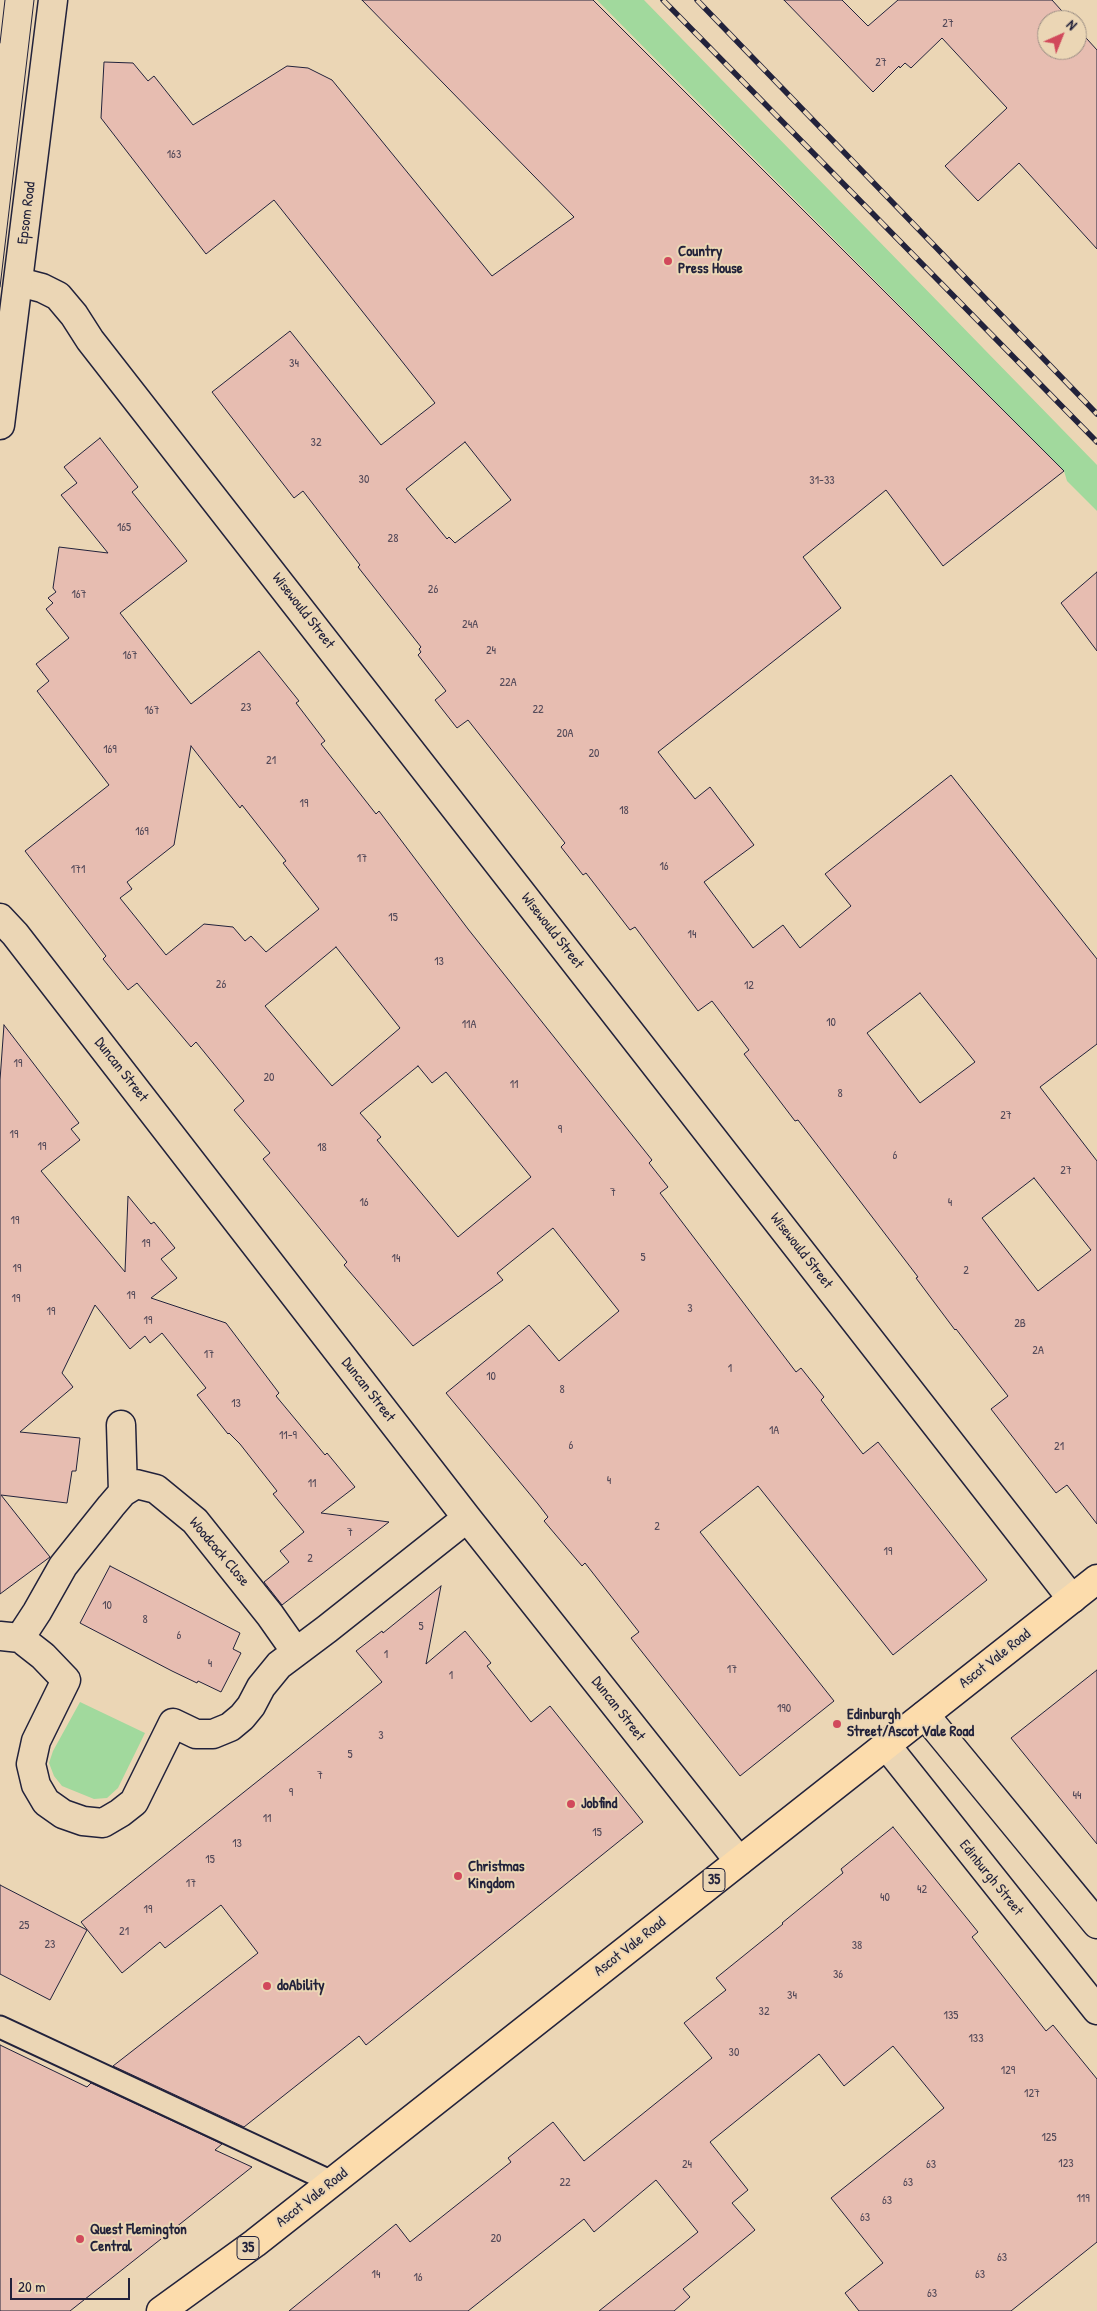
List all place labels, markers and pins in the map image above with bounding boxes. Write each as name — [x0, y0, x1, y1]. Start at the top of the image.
place label: Country Press House — [678, 243, 743, 278]
marker: Country Press House — [662, 255, 674, 267]
place label: Edinburgh Street/Ascot Vale Road — [847, 1706, 974, 1741]
marker: Edinburgh Street/Ascot Vale Road — [831, 1718, 843, 1730]
place label: Jobfind — [581, 1795, 617, 1813]
marker: Jobfind — [565, 1798, 577, 1810]
place label: Christmas Kingdom — [468, 1858, 524, 1893]
marker: Christmas Kingdom — [452, 1870, 464, 1882]
place label: doAbility — [277, 1977, 325, 1995]
marker: doAbility — [261, 1980, 273, 1992]
place label: Quest Flemington Central — [90, 2221, 187, 2256]
marker: Quest Flemington Central — [74, 2233, 86, 2245]

